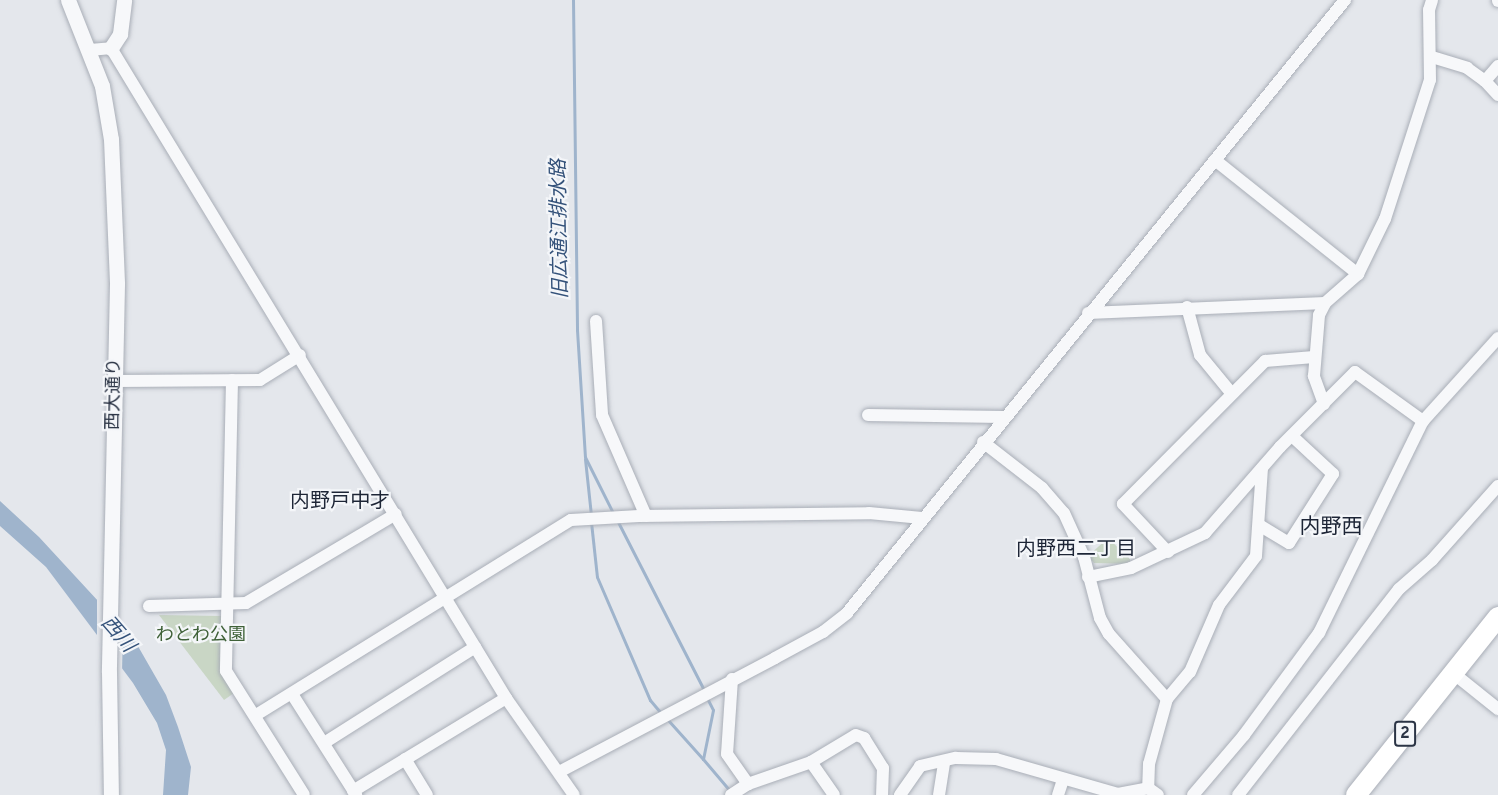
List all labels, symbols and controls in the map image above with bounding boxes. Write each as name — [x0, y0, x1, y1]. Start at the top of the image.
water label: 旧広通江排水路 — [548, 159, 574, 299]
street label: 西大通り — [104, 358, 126, 430]
district label: 内野戸中才 — [290, 490, 390, 514]
district label: 内野西 — [1300, 515, 1362, 541]
district label: 内野西二丁目 — [1016, 538, 1136, 562]
water label: 西川 — [95, 612, 139, 658]
park label: わとわ公園 — [156, 625, 246, 647]
road number: 2 — [1393, 721, 1417, 747]

